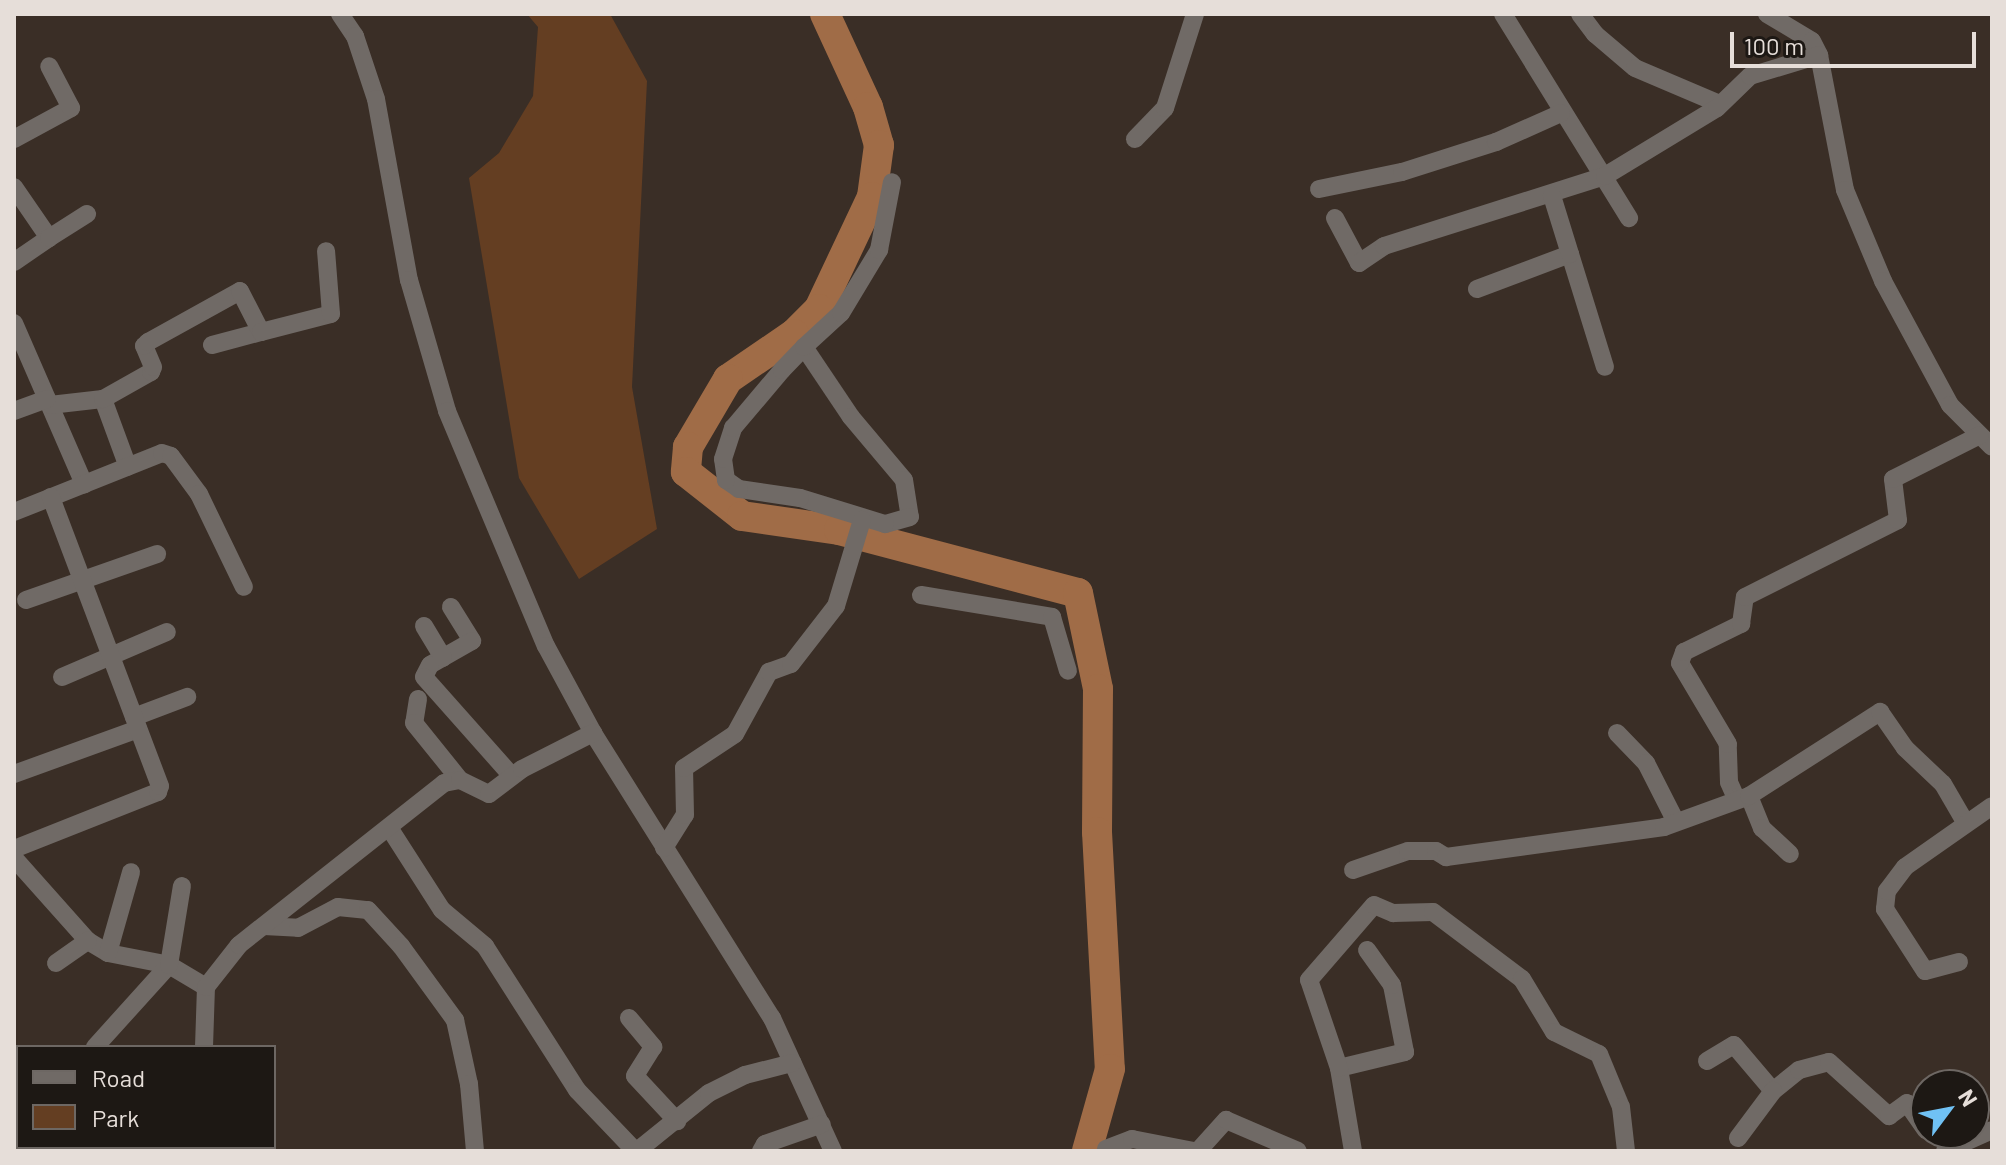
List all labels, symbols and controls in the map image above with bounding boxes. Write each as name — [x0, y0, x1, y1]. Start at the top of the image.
scale bar — [1734, 16, 1980, 66]
text: 100 m — [1744, 31, 1804, 60]
legend — [16, 1045, 276, 1149]
text: Road — [92, 1063, 145, 1092]
north arrow — [1910, 1069, 1990, 1149]
text: N — [1954, 1084, 1984, 1110]
text: Park — [92, 1103, 139, 1132]

